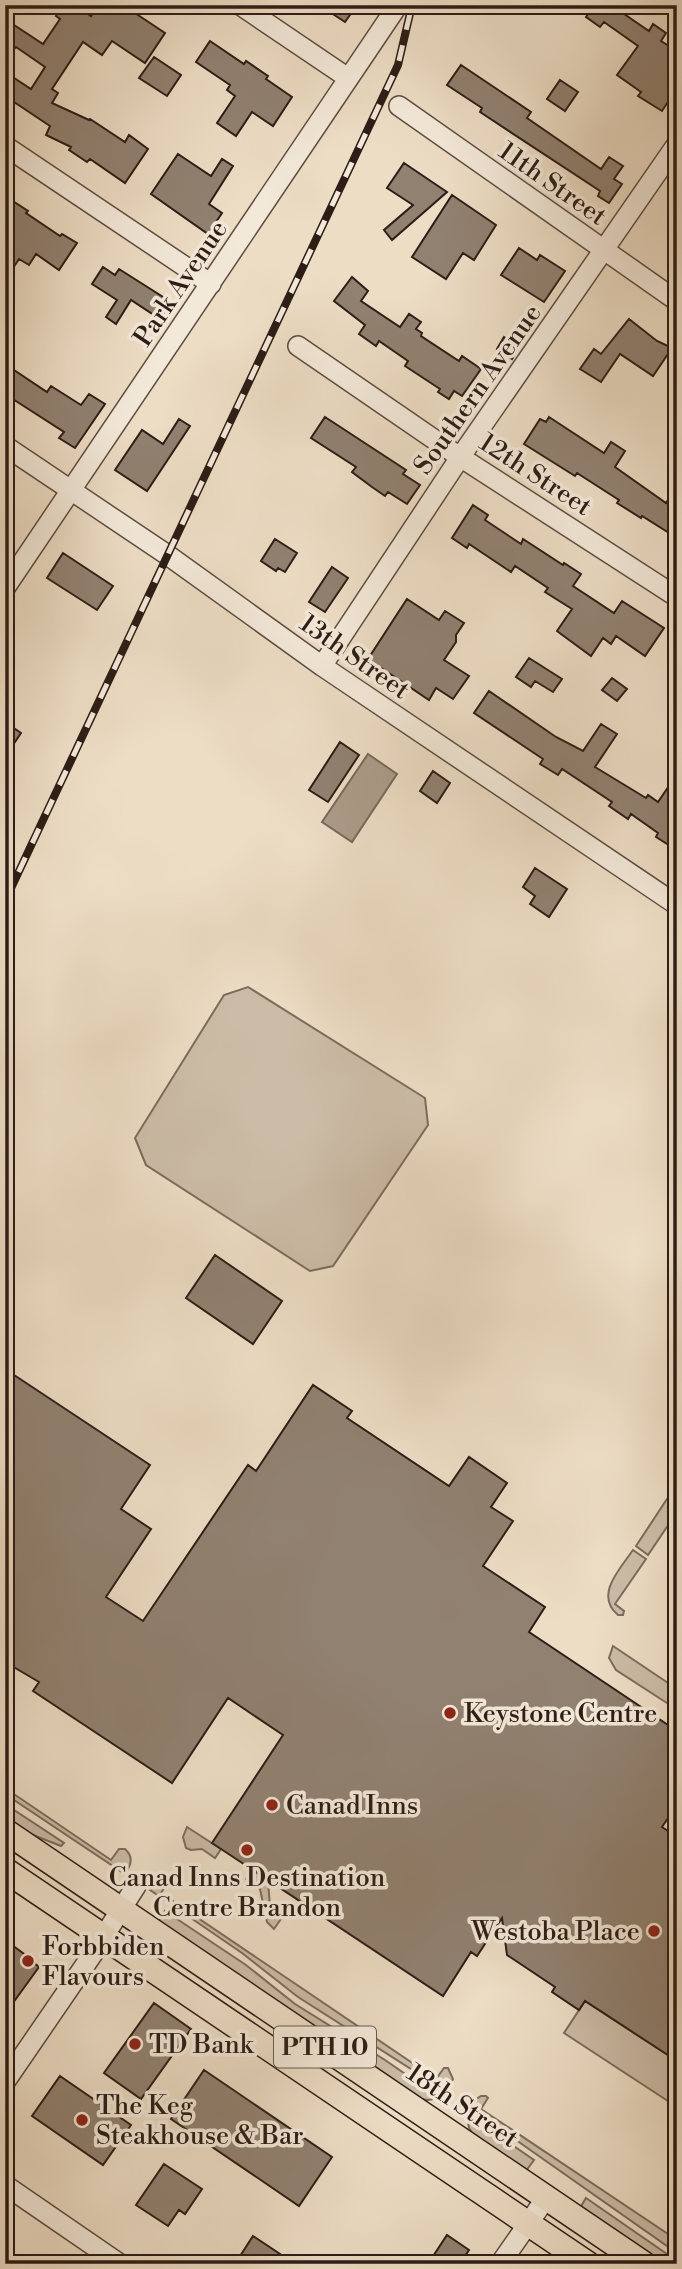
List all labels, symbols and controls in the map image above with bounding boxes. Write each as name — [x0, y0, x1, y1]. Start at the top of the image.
street label: 11th Street — [492, 135, 612, 233]
street label: Park Avenue — [127, 214, 235, 353]
street label: Southern Avenue — [407, 298, 548, 481]
street label: 12th Street — [473, 427, 598, 523]
street label: 13th Street — [293, 607, 415, 706]
place label: Keystone Centre — [464, 1698, 657, 1730]
marker: Keystone Centre — [442, 1705, 458, 1721]
place label: Canad Inns — [286, 1790, 418, 1822]
marker: Canad Inns — [264, 1797, 280, 1813]
marker: Canad Inns Destination Centre Brandon — [239, 1842, 255, 1858]
place label: Canad Inns Destination Centre Brandon — [109, 1862, 385, 1924]
place label: Westoba Place — [471, 1916, 640, 1948]
marker: Westoba Place — [646, 1923, 662, 1939]
place label: Forbbiden Flavours — [42, 1931, 165, 1993]
marker: Forbbiden Flavours — [20, 1953, 36, 1969]
road number: PTH 10 — [274, 2026, 376, 2068]
place label: TD Bank — [149, 2029, 255, 2061]
marker: TD Bank — [127, 2036, 143, 2052]
street label: 18th Street — [401, 2057, 524, 2155]
place label: The Keg Steakhouse & Bar — [96, 2090, 303, 2152]
marker: The Keg Steakhouse & Bar — [74, 2112, 90, 2128]

